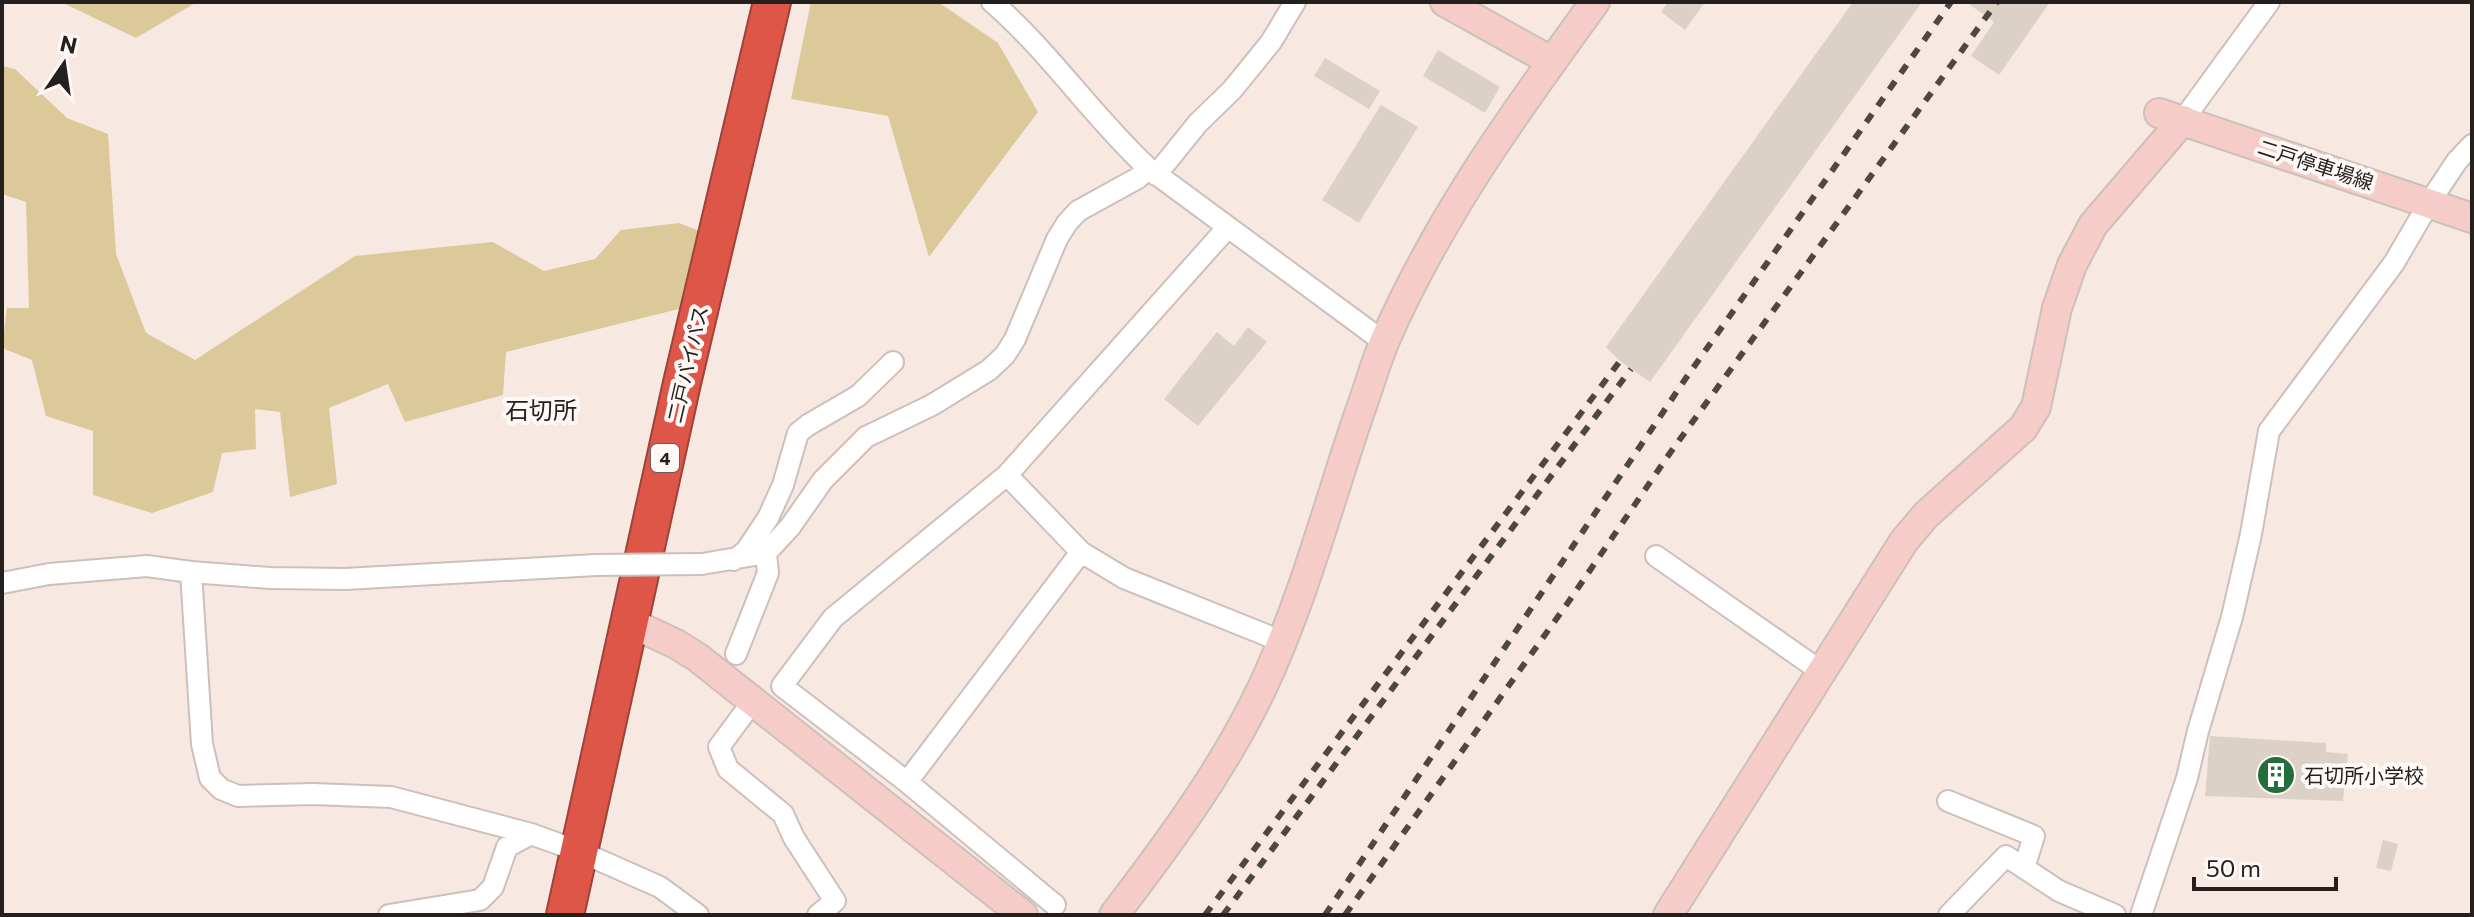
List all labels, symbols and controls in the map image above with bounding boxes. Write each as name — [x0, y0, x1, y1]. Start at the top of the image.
north arrow — [24, 24, 104, 104]
text: N — [58, 29, 80, 59]
street label: 二戸停車場線 — [2255, 134, 2377, 194]
street label: 二戸バイパス — [662, 303, 712, 425]
district label: 石切所 — [505, 395, 577, 424]
road number: 4 — [651, 444, 679, 472]
building icon: 石切所小学校 — [2255, 754, 2297, 796]
place label: 石切所小学校 — [2304, 763, 2424, 787]
scale bar — [2194, 841, 2336, 891]
text: 50 m — [2206, 853, 2261, 882]

